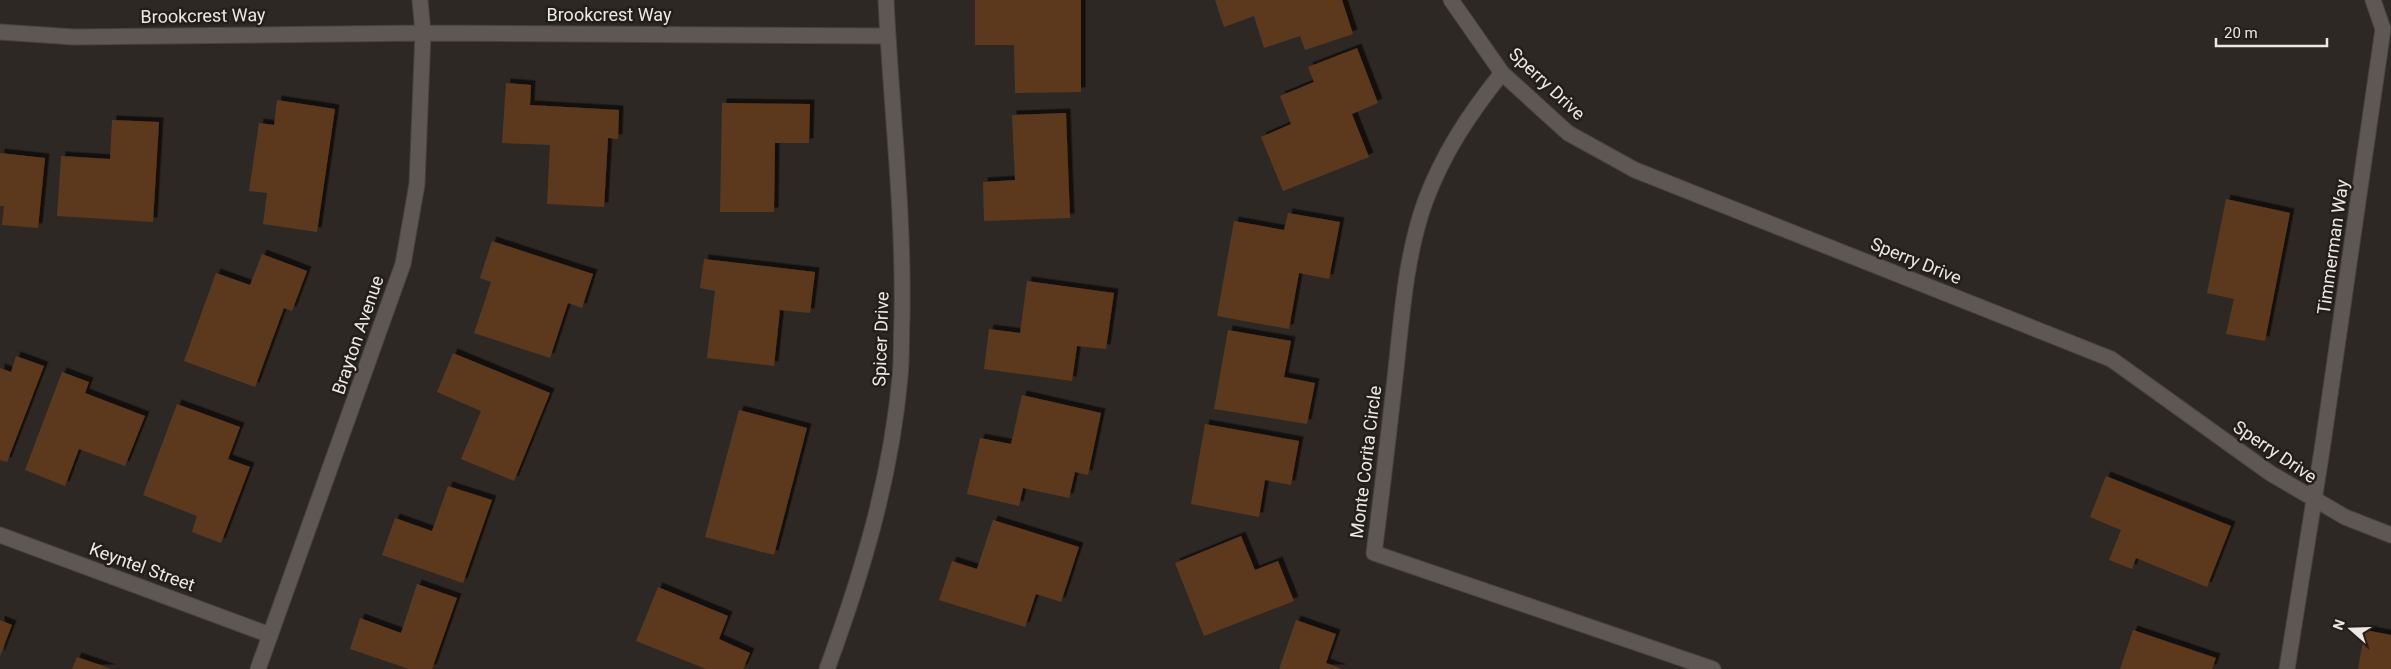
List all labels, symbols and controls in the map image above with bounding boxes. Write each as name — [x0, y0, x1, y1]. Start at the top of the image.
street label: Brookcrest Way — [140, 4, 266, 27]
street label: Brookcrest Way — [546, 4, 672, 25]
scale bar — [2216, 15, 2327, 47]
text: 20 m — [2224, 24, 2258, 42]
street label: Sperry Drive — [1505, 43, 1590, 124]
street label: Timmerman Way — [2313, 178, 2352, 316]
street label: Sperry Drive — [1868, 233, 1965, 288]
street label: Brayton Avenue — [327, 273, 388, 397]
street label: Spicer Drive — [868, 291, 893, 387]
street label: Monte Corita Circle — [1346, 384, 1385, 540]
street label: Sperry Drive — [2230, 416, 2321, 487]
street label: Keyntel Street — [87, 538, 198, 595]
north arrow — [2326, 604, 2376, 654]
text: N — [2330, 617, 2348, 632]

